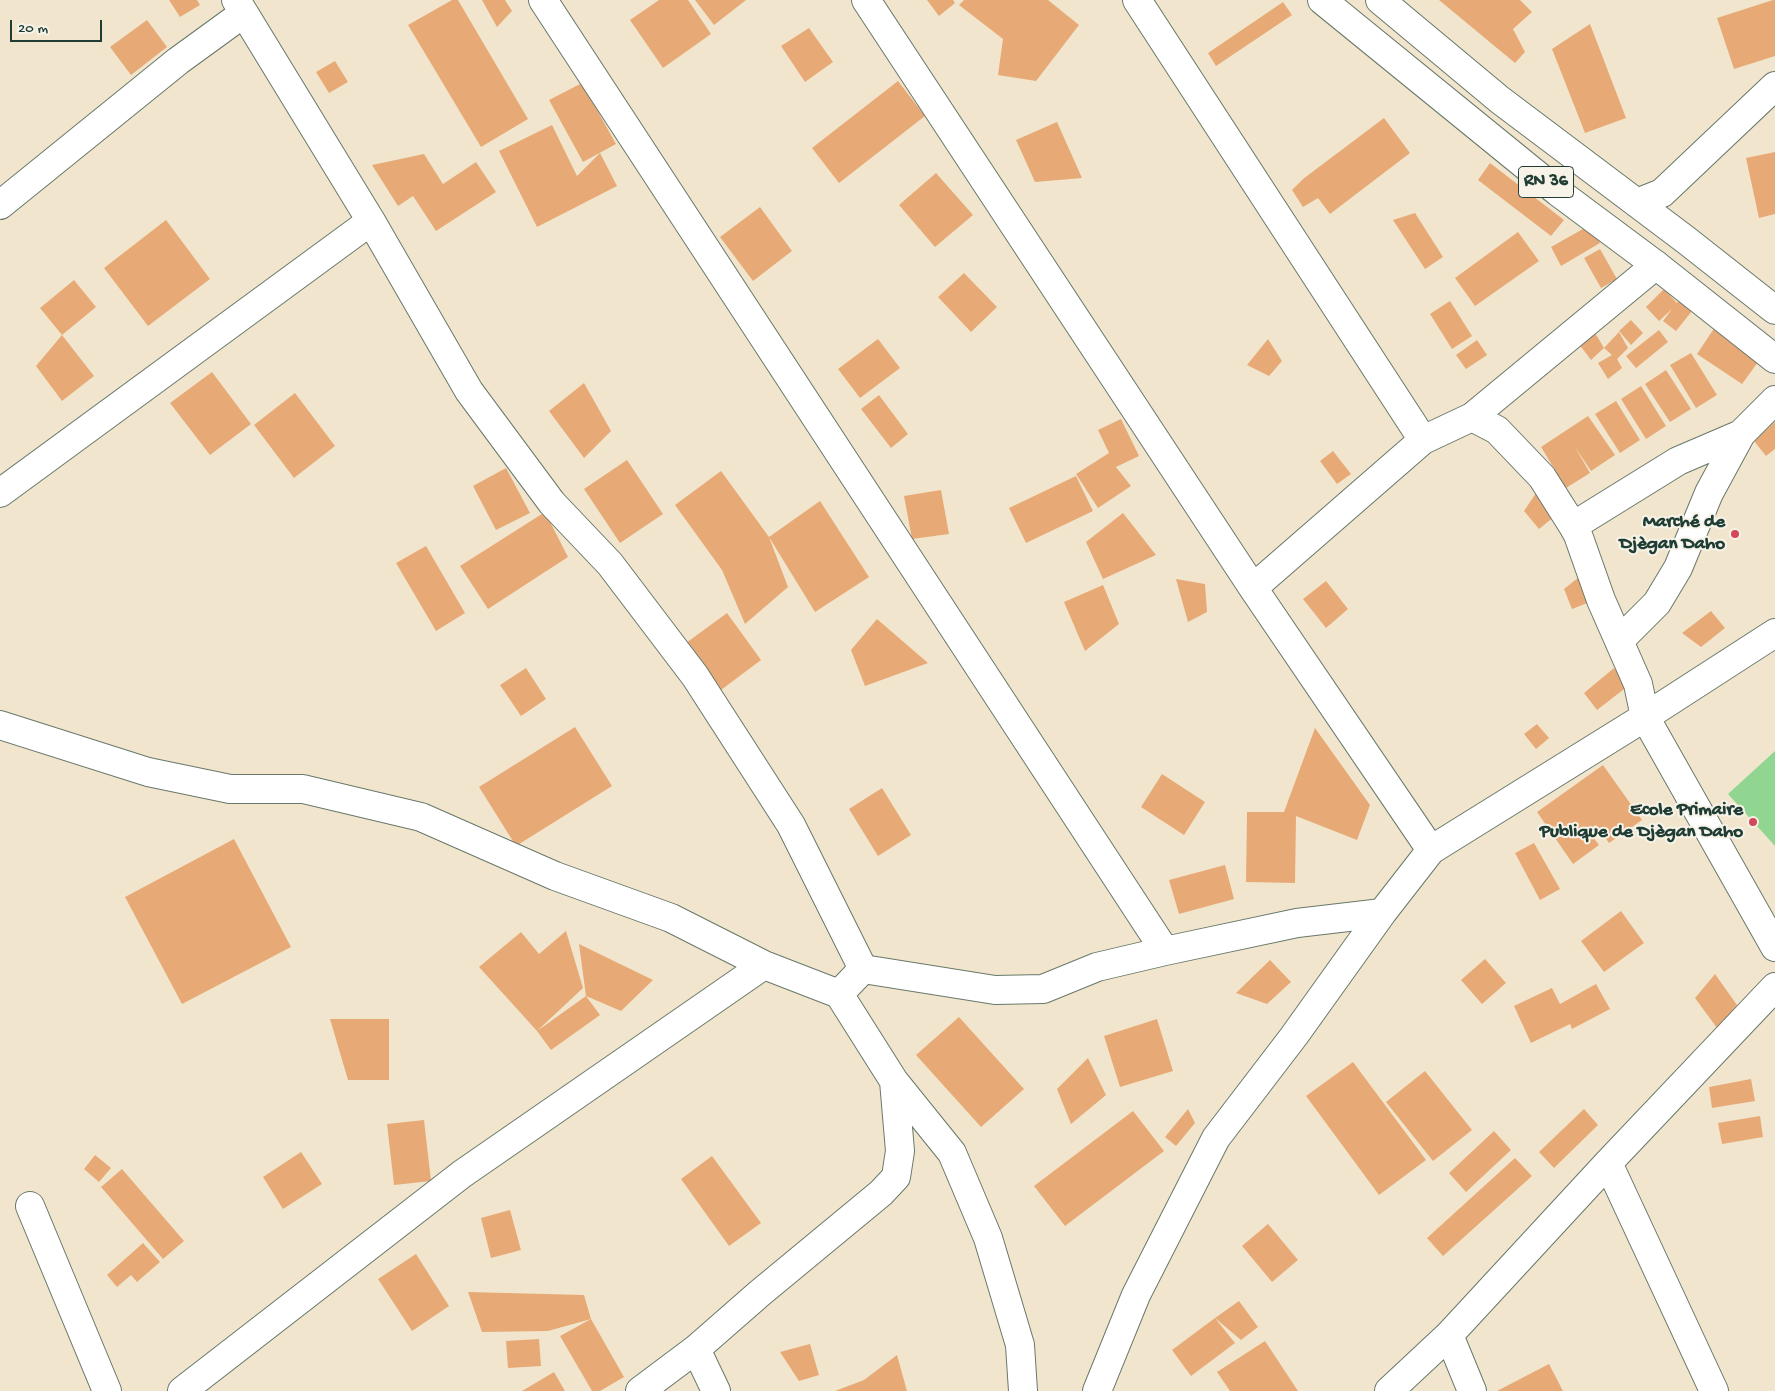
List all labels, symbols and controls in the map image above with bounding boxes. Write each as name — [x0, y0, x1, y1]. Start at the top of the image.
scale bar — [12, 10, 105, 42]
text: 20 m — [18, 20, 48, 38]
road number: RN 36 — [1518, 166, 1574, 198]
place label: Marché de Djègan Daho — [1619, 512, 1725, 556]
marker: Marché de Djègan Daho — [1729, 528, 1741, 540]
place label: Ecole Primaire Publique de Djègan Daho — [1540, 800, 1743, 844]
marker: Ecole Primaire Publique de Djègan Daho — [1747, 816, 1759, 828]

